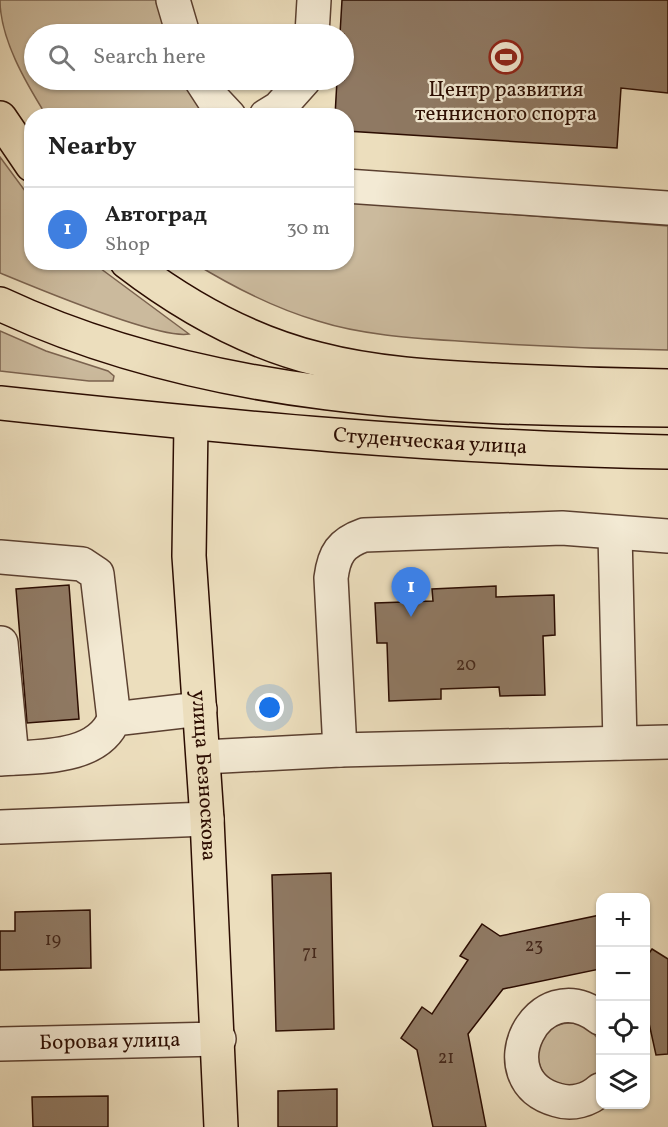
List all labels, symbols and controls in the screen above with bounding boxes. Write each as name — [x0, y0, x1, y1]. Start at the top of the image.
search box — [24, 24, 354, 90]
sports icon: Центр развития теннисного спорта — [488, 39, 524, 75]
icon: search — [45, 41, 78, 74]
text: Search here — [93, 42, 206, 73]
place label: Центр развития теннисного спорта — [415, 76, 597, 129]
text: Nearby — [48, 129, 137, 165]
text: Автоград — [105, 200, 207, 231]
text: 1 — [63, 215, 72, 243]
text: 30 m — [286, 215, 330, 243]
text: Shop — [105, 231, 150, 259]
street label: Студенческая улица — [332, 421, 528, 462]
pin: 1 — [392, 568, 430, 617]
house number: 20 — [456, 653, 476, 678]
street label: улица Безноскова — [184, 689, 223, 862]
your location — [255, 693, 284, 722]
map controls — [596, 893, 650, 1109]
button: + — [596, 893, 650, 947]
house number: 19 — [45, 928, 61, 953]
house number: 23 — [525, 934, 543, 959]
house number: 71 — [302, 941, 318, 966]
button: − — [596, 947, 650, 1001]
button: locate — [596, 1001, 650, 1055]
street label: Боровая улица — [39, 1025, 181, 1058]
house number: 21 — [438, 1046, 454, 1071]
button: layers — [596, 1055, 650, 1109]

